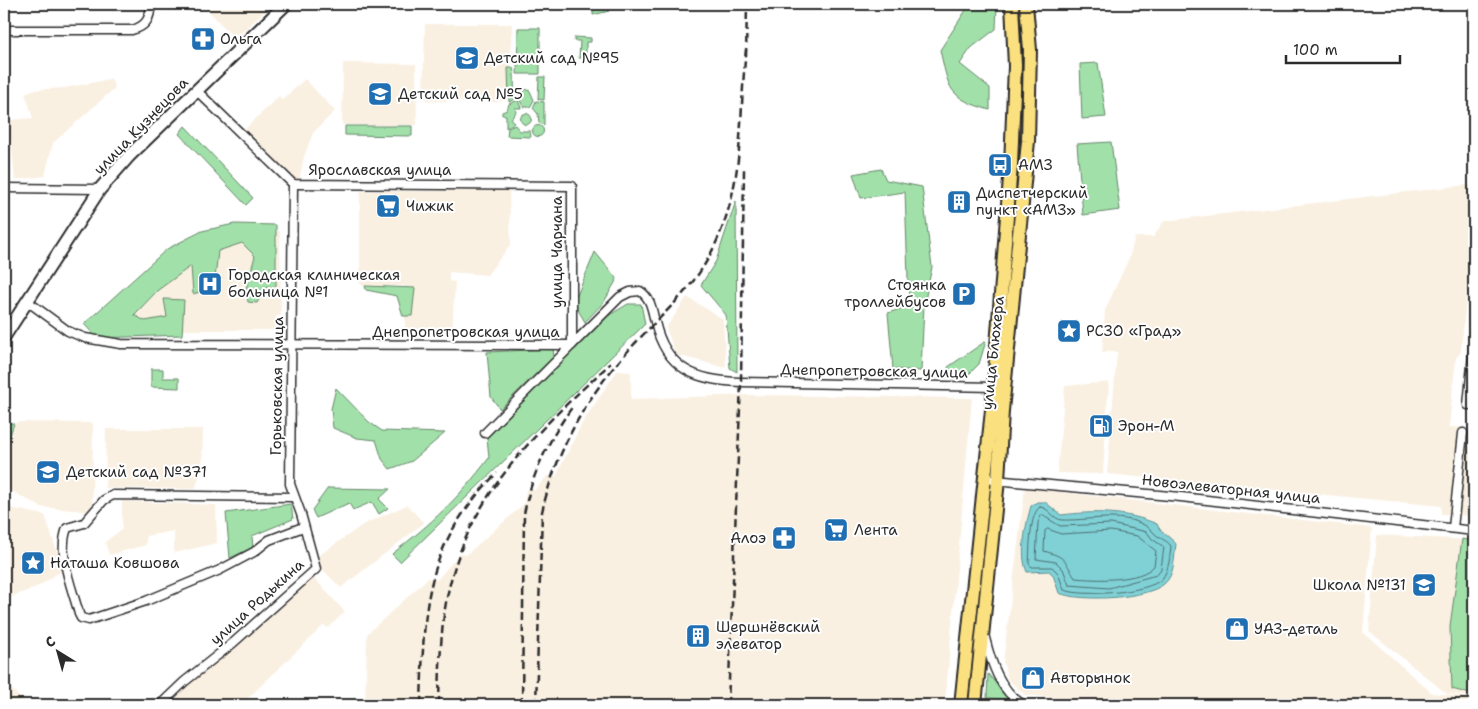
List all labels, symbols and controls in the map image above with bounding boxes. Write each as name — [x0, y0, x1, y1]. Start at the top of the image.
pharmacy icon: Ольга — [190, 26, 216, 52]
place label: Ольга — [220, 29, 262, 49]
scale bar — [1286, 32, 1399, 64]
text: 100 m — [1293, 40, 1338, 60]
school or university icon: Детский сад №95 — [454, 45, 480, 71]
place label: Детский сад №95 — [484, 48, 619, 68]
street label: улица Кузнецова — [89, 73, 193, 179]
school or university icon: Детский сад №5 — [367, 81, 393, 107]
place label: Детский сад №5 — [398, 84, 523, 104]
bus stop icon: АМЗ — [987, 152, 1013, 178]
place label: АМЗ — [1018, 155, 1053, 175]
street label: Ярославская улица — [309, 160, 452, 180]
place label: Диспетчерский пункт «АМЗ» — [976, 183, 1088, 220]
building icon: Диспетчерский пункт «АМЗ» — [946, 189, 972, 215]
supermarket icon: Чижик — [375, 193, 401, 219]
street label: улица Чарчана — [547, 195, 567, 308]
place label: Чижик — [406, 196, 454, 216]
place label: Городская клиническая больница №1 — [228, 265, 400, 302]
hospital icon: Городская клиническая больница №1 — [197, 271, 223, 297]
place label: Стоянка троллейбусов — [844, 275, 947, 312]
parking icon: Стоянка троллейбусов — [951, 281, 977, 307]
street label: улица Блюхера — [977, 294, 1009, 411]
street label: Горьковская улица — [266, 316, 288, 456]
place icon: РСЗО «Град» — [1056, 318, 1082, 344]
place label: РСЗО «Град» — [1086, 321, 1181, 341]
street label: Днепропетровская улица — [372, 322, 560, 342]
street label: Днепропетровская улица — [780, 359, 969, 383]
fuel station icon: Эрон-М — [1088, 413, 1114, 439]
place label: Эрон-М — [1118, 416, 1175, 436]
school or university icon: Детский сад №371 — [35, 459, 61, 485]
place label: Детский сад №371 — [66, 462, 207, 482]
street label: Новоэлеваторная улица — [1141, 470, 1322, 508]
supermarket icon: Лента — [823, 517, 849, 543]
place label: Лента — [854, 520, 898, 540]
pharmacy icon: Алоэ — [771, 525, 797, 551]
place label: Алоэ — [730, 528, 766, 548]
place icon: Наташа Ковшова — [20, 550, 46, 576]
place label: Наташа Ковшова — [50, 553, 180, 573]
street label: улица Родькина — [206, 554, 309, 649]
school or university icon: Школа №131 — [1411, 572, 1437, 598]
place label: Школа №131 — [1313, 575, 1406, 595]
shop icon: УАЗ-деталь — [1224, 616, 1250, 642]
place label: Шершнёвский элеватор — [716, 617, 820, 654]
place label: УАЗ-деталь — [1254, 619, 1338, 639]
building icon: Шершнёвский элеватор — [685, 623, 711, 649]
north arrow — [32, 626, 82, 676]
text: С — [41, 632, 59, 651]
shop icon: Авторынок — [1020, 665, 1046, 691]
place label: Авторынок — [1050, 668, 1130, 688]

